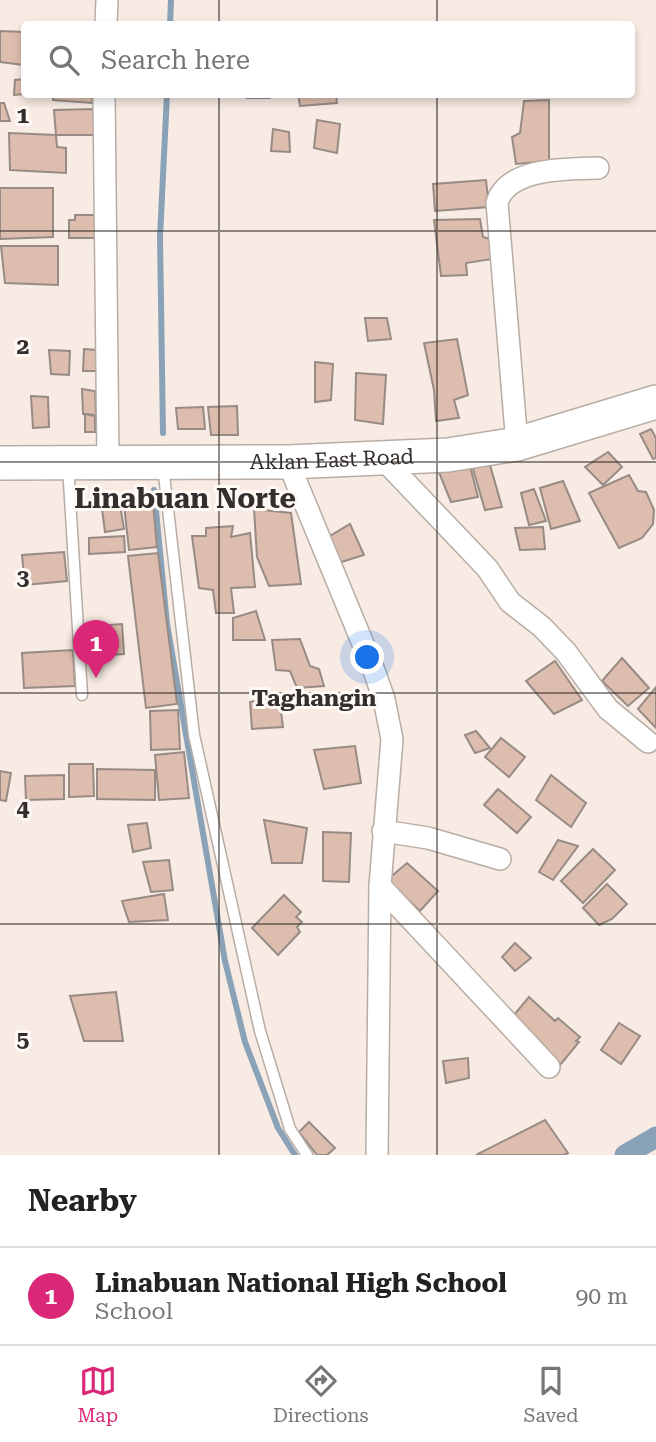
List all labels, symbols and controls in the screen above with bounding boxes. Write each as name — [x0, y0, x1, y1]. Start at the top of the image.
search box — [21, 21, 635, 98]
icon: search — [45, 41, 83, 79]
text: Search here — [101, 45, 250, 75]
text: 1 — [17, 102, 30, 129]
text: 2 — [17, 333, 29, 360]
street label: Aklan East Road — [250, 444, 415, 474]
district label: Linabuan Norte — [74, 482, 296, 515]
text: 3 — [17, 564, 30, 591]
pin: 1 — [73, 620, 119, 678]
your location — [350, 640, 384, 674]
district label: Taghangin — [252, 685, 377, 712]
text: 4 — [17, 795, 30, 822]
text: 5 — [17, 1026, 30, 1053]
text: Nearby — [28, 1183, 137, 1218]
text: Linabuan National High School — [95, 1268, 507, 1298]
text: 1 — [45, 1283, 57, 1310]
text: 90 m — [575, 1283, 628, 1310]
text: School — [95, 1298, 173, 1325]
tab: Map — [77, 1362, 118, 1427]
tab: Directions — [273, 1362, 369, 1427]
tab: Saved — [523, 1362, 579, 1427]

